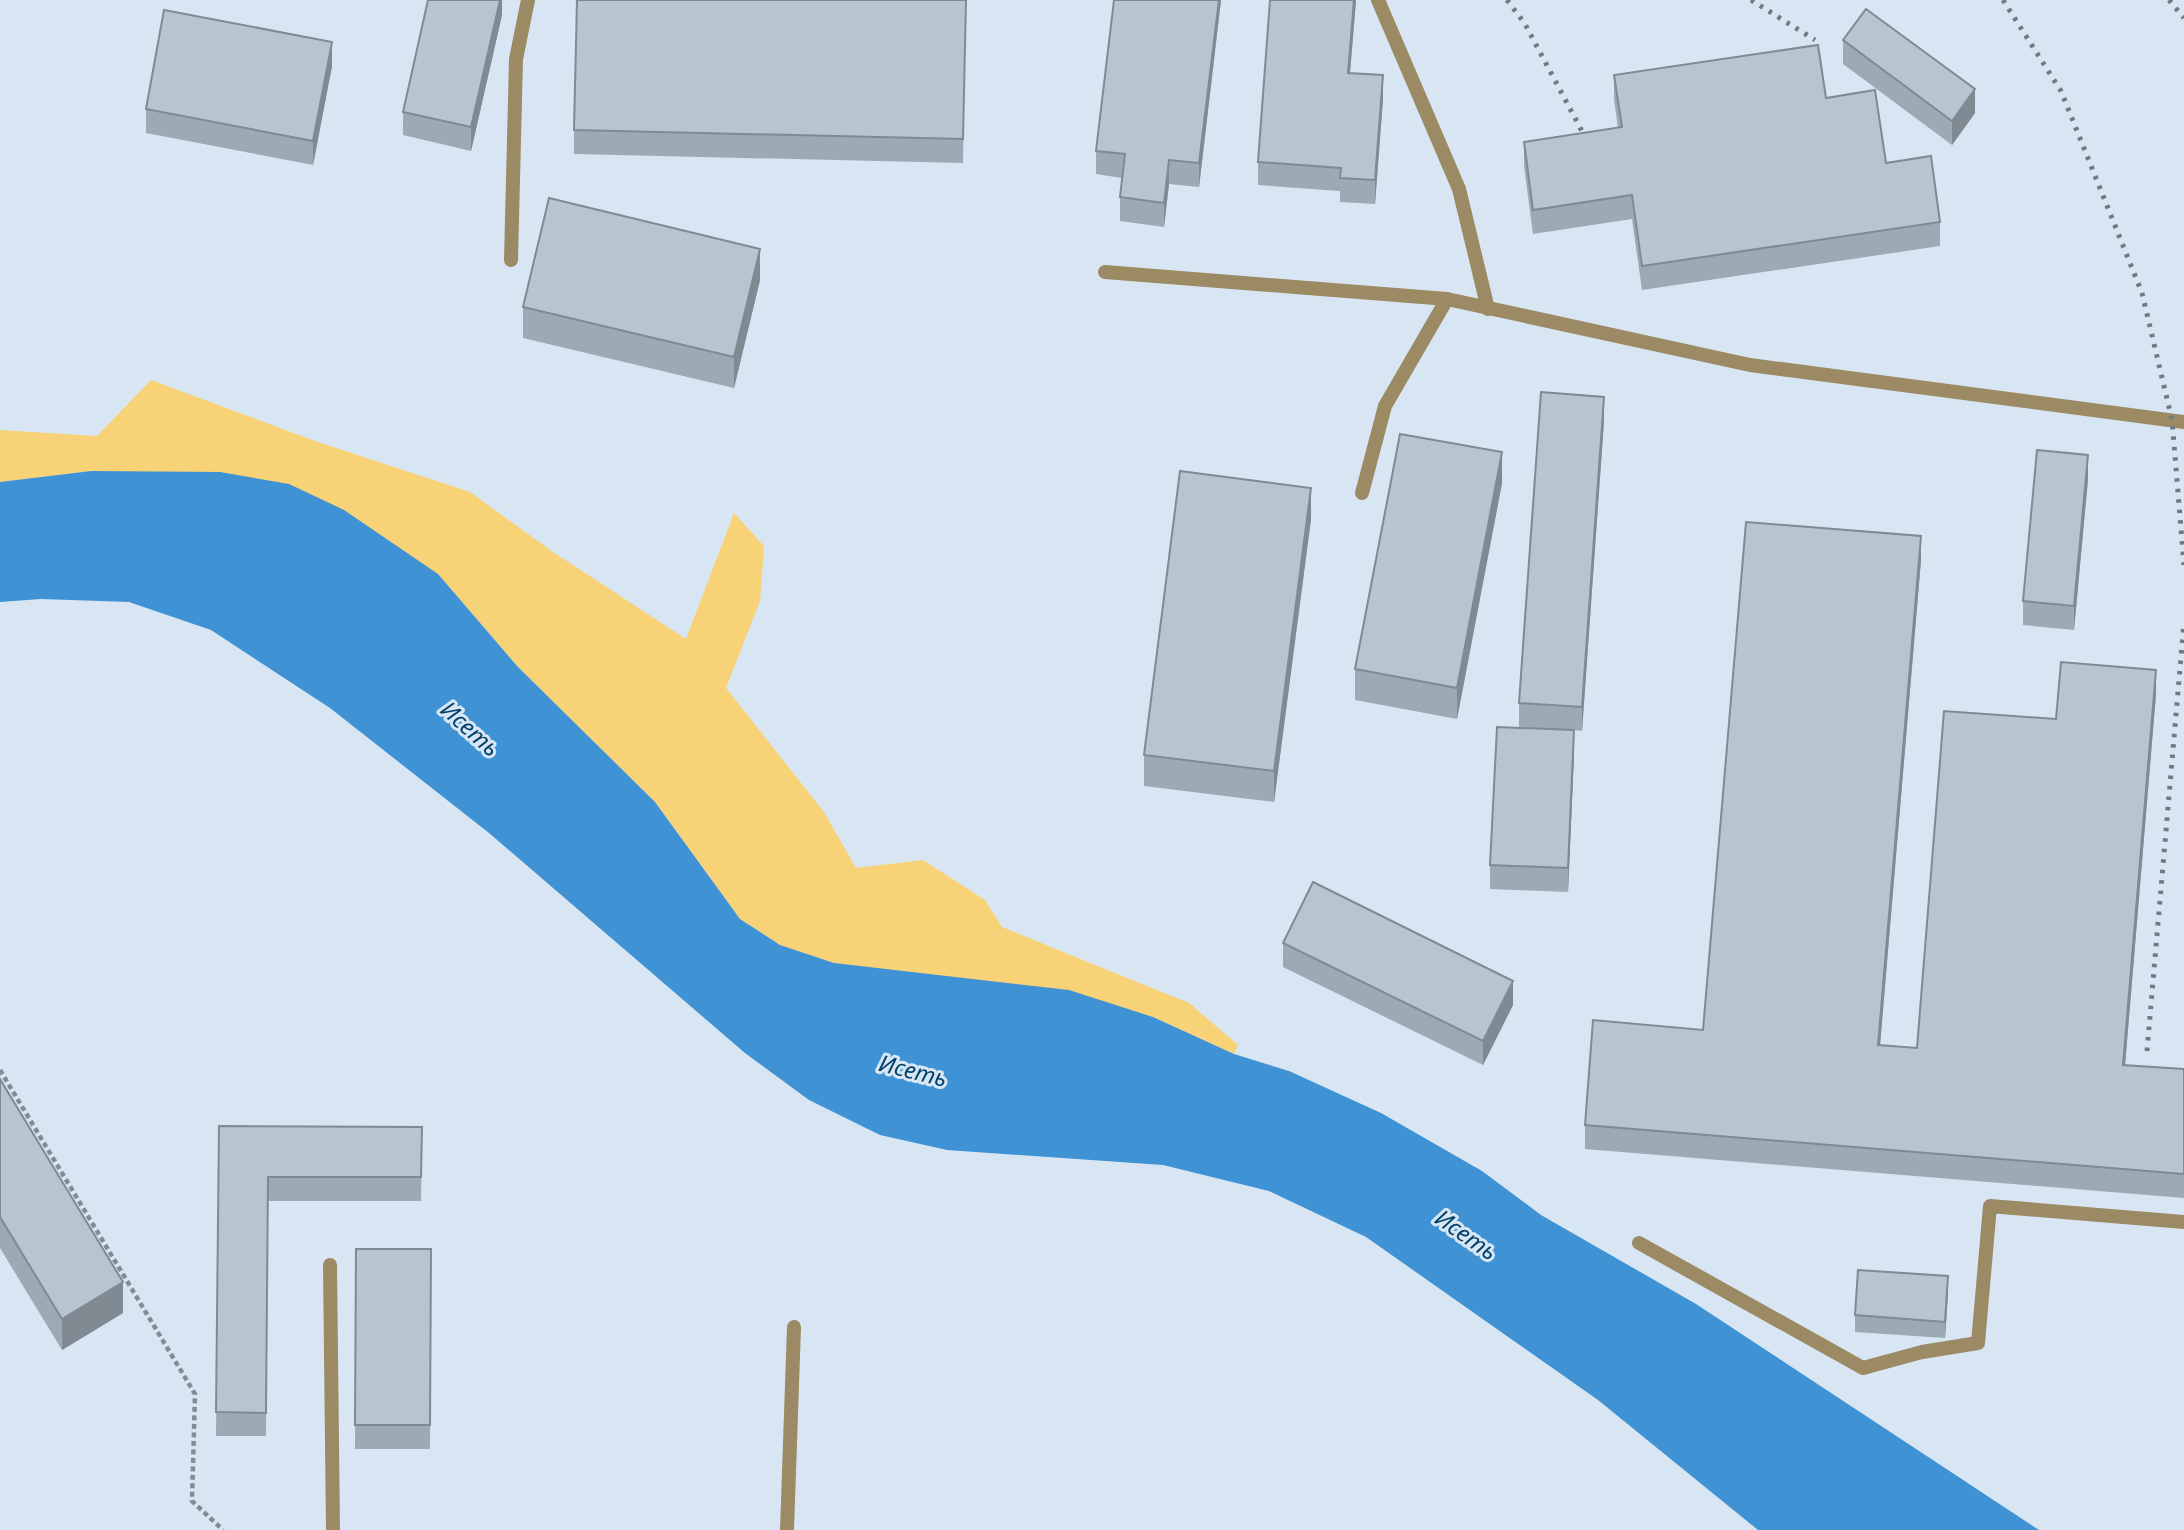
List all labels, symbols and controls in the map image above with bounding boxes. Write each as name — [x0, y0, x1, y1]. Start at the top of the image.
water label: Исеть — [434, 693, 507, 763]
water label: Исеть — [876, 1046, 951, 1094]
water label: Исеть — [1429, 1201, 1504, 1267]

